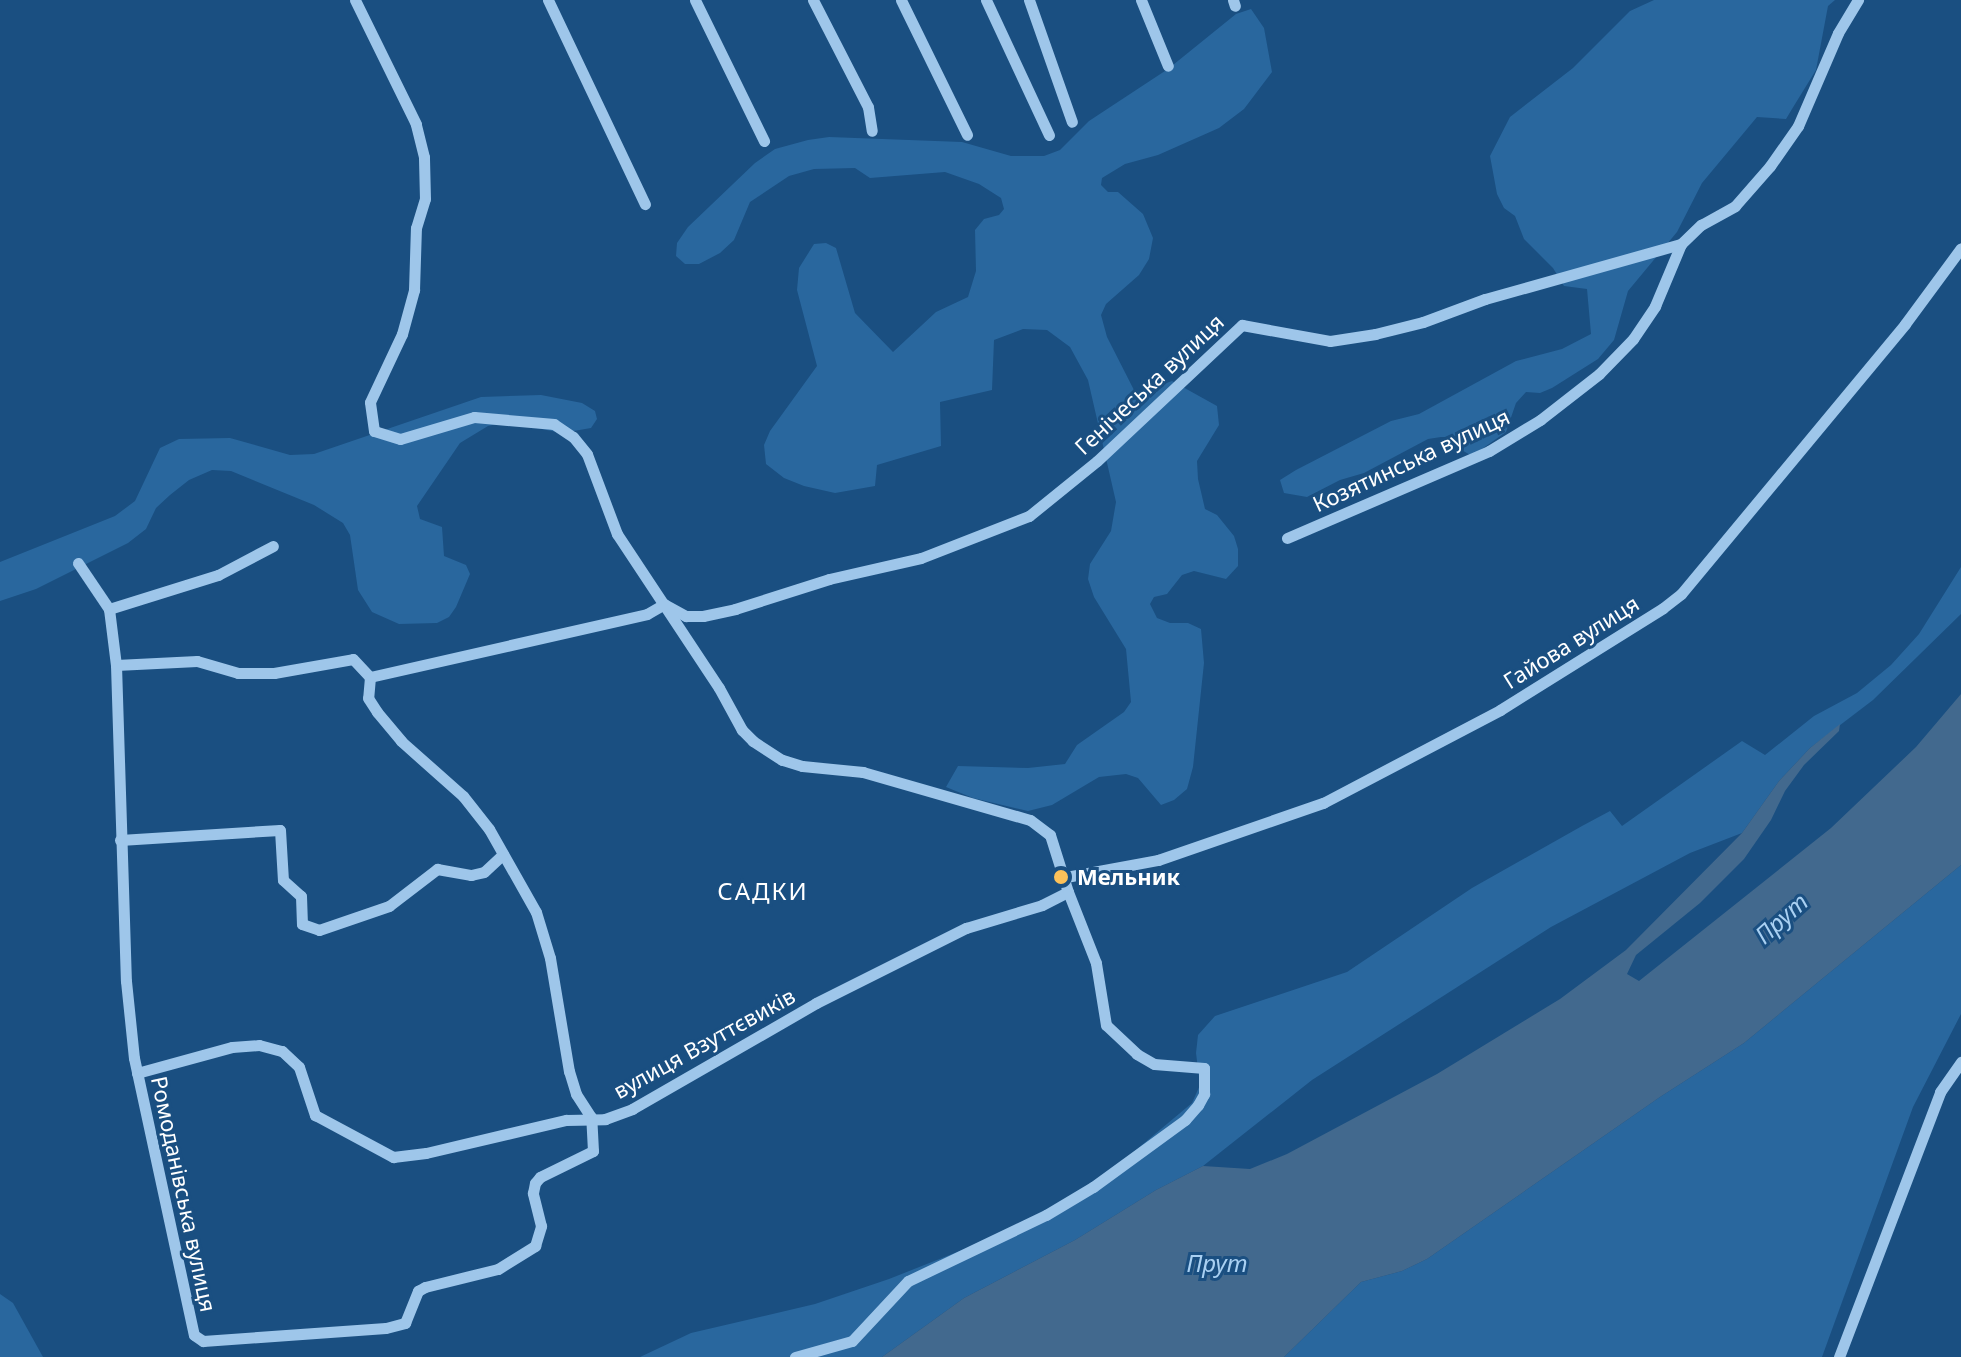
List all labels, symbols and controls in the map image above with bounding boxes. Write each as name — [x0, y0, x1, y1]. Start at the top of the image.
street label: Генічеська вулиця — [1069, 308, 1229, 460]
street label: Козятинська вулиця — [1308, 403, 1514, 517]
street label: Гайова вулиця — [1498, 590, 1644, 694]
place label: Мельник — [1077, 864, 1180, 890]
marker: Мельник — [1052, 868, 1070, 886]
district label: САДКИ — [717, 877, 809, 905]
water label: Прут — [1749, 887, 1813, 949]
street label: вулиця Взуттєвиків — [609, 982, 799, 1104]
street label: Ромоданівська вулиця — [146, 1074, 222, 1314]
water label: Прут — [1186, 1249, 1248, 1277]

